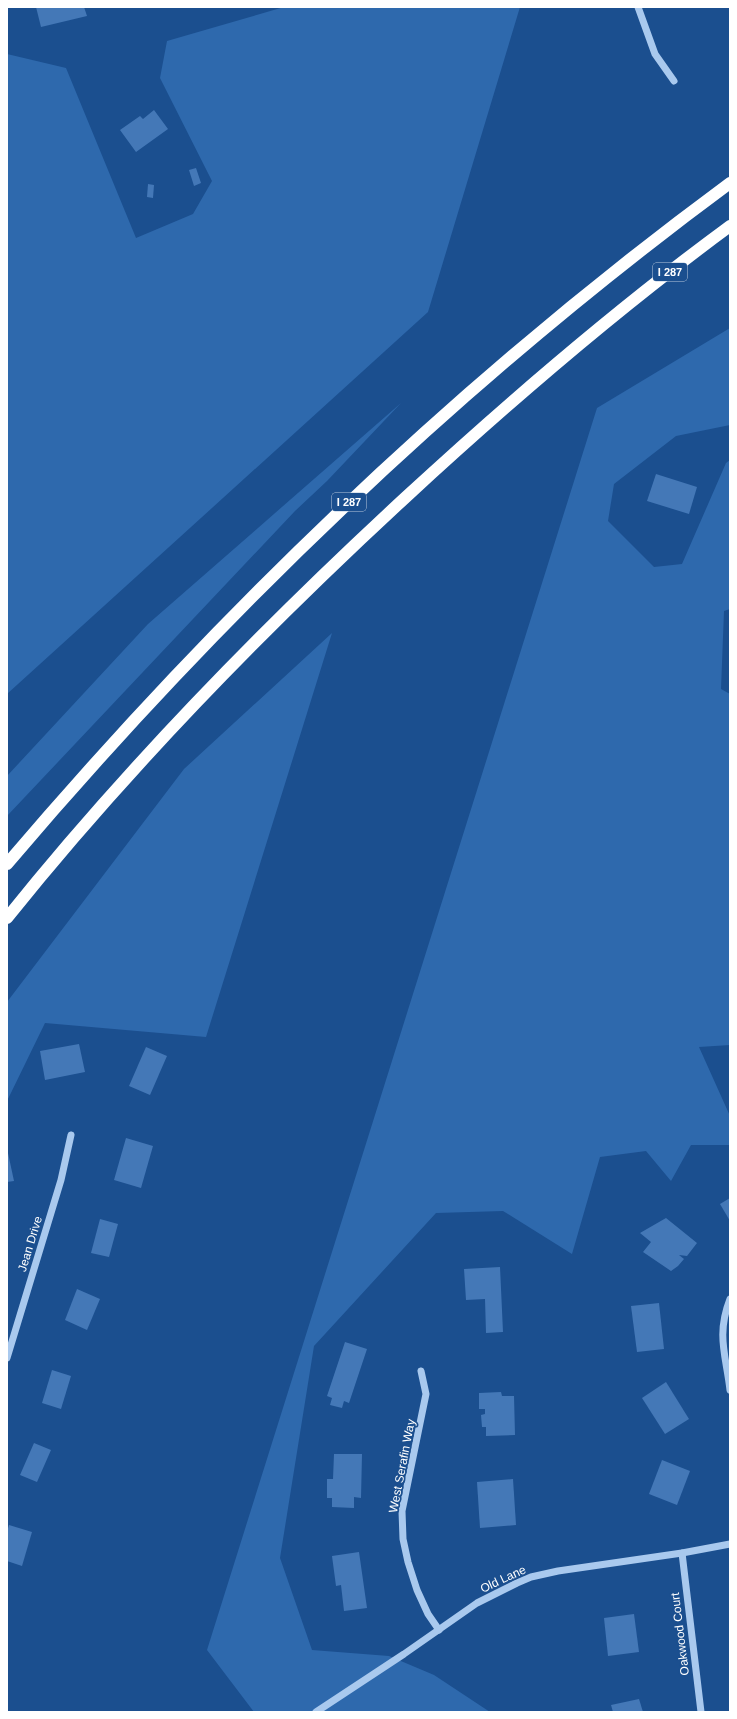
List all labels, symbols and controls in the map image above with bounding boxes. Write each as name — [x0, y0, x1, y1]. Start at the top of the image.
road number: I 287 — [653, 263, 687, 281]
road number: I 287 — [332, 493, 366, 511]
street label: Jean Drive — [15, 1214, 45, 1273]
street label: West Serafin Way — [386, 1418, 418, 1514]
street label: Old Lane — [478, 1562, 528, 1596]
street label: Oakwood Court — [668, 1591, 692, 1676]

